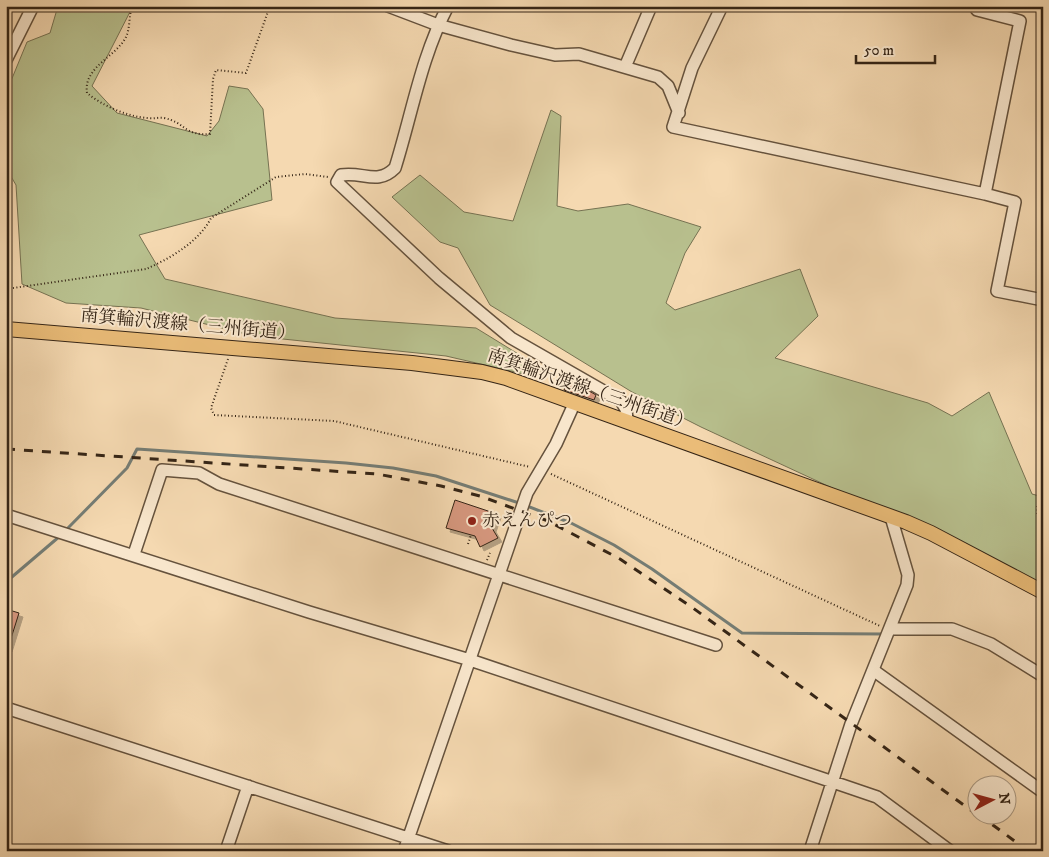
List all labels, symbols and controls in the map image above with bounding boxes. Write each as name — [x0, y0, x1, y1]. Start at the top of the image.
scale bar — [856, 32, 935, 64]
text: 50 m — [864, 41, 894, 60]
street label: 南箕輪沢渡線（三州街道） — [79, 305, 297, 345]
street label: 南箕輪沢渡線（三州街道） — [484, 344, 696, 436]
place label: 赤えんぴつ — [482, 510, 572, 532]
marker: 赤えんぴつ — [466, 515, 478, 527]
north arrow — [966, 774, 1016, 824]
text: N — [994, 792, 1014, 806]

